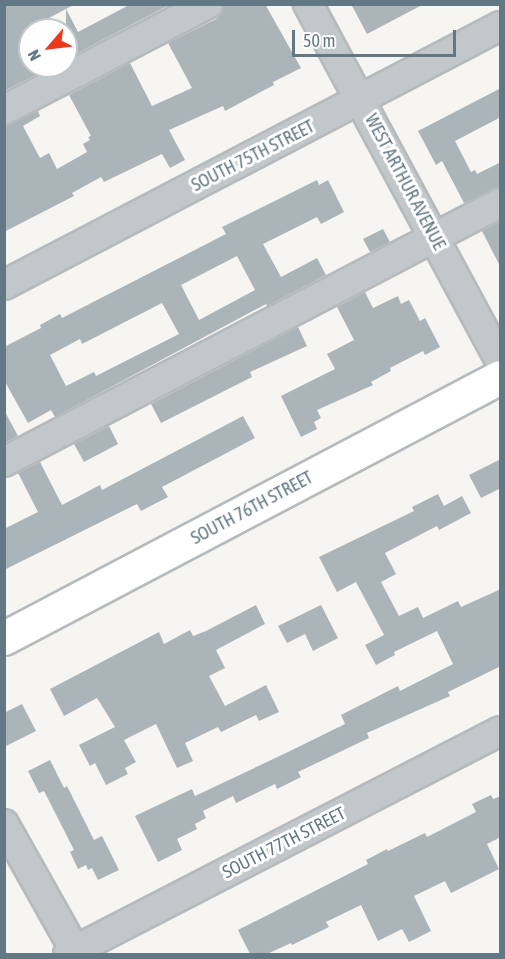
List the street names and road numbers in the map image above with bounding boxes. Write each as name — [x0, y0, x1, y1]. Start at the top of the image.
street label: WEST ARTHUR AVENUE — [360, 110, 450, 254]
street label: SOUTH 75TH STREET — [188, 116, 318, 196]
street label: SOUTH 76TH STREET — [187, 467, 317, 549]
street label: SOUTH 77TH STREET — [219, 803, 349, 883]

